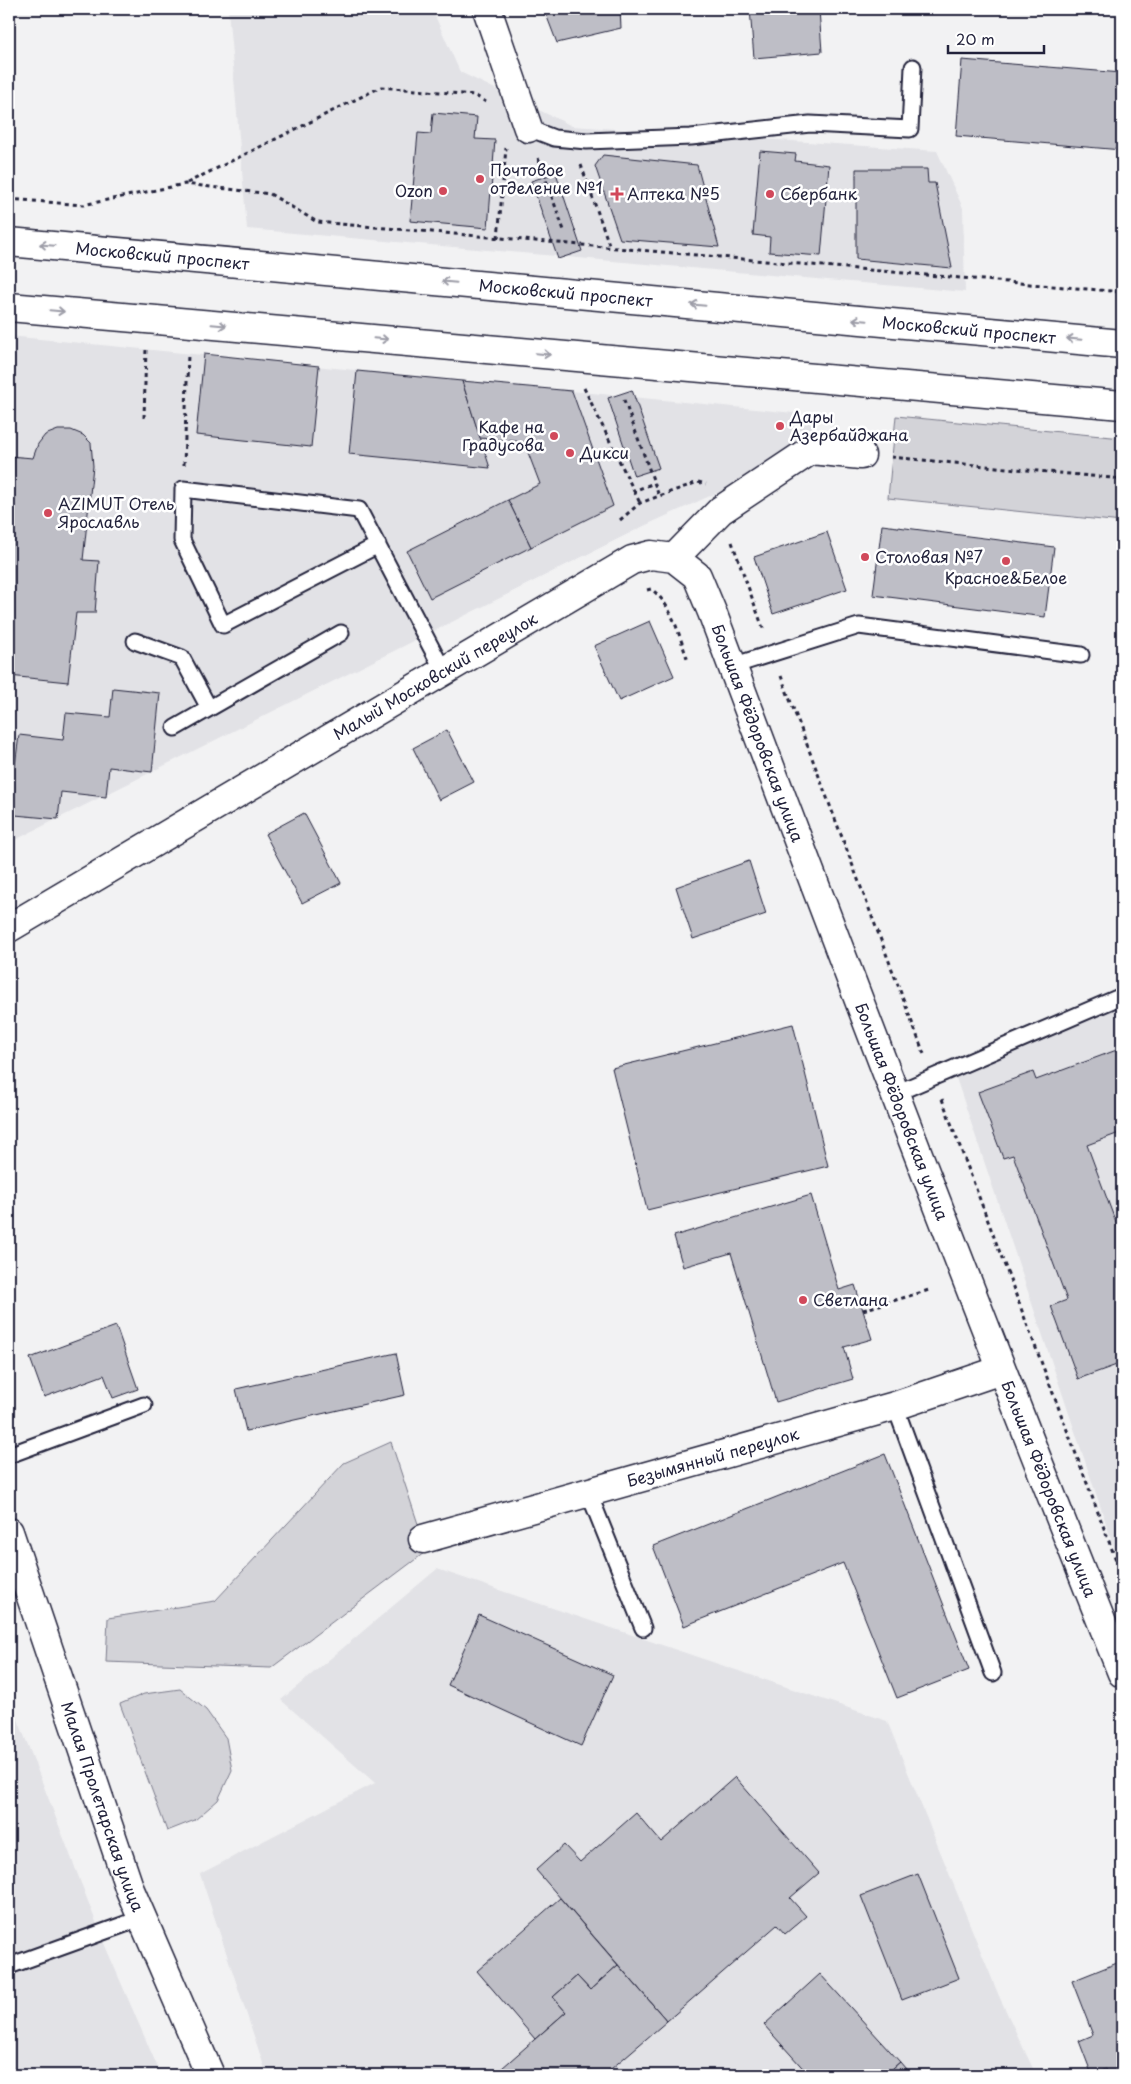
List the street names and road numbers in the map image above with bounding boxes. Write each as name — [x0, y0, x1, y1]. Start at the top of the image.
street label: Московский проспект — [75, 235, 251, 275]
street label: Московский проспект — [478, 272, 654, 312]
street label: Московский проспект — [881, 309, 1057, 349]
street label: Малый Московский переулок — [328, 605, 542, 745]
street label: Большая Фёдоровская улица — [707, 620, 811, 845]
street label: Большая Фёдоровская улица — [850, 999, 955, 1223]
street label: Большая Фёдоровская улица — [996, 1377, 1103, 1600]
street label: Безымянный переулок — [624, 1421, 802, 1492]
street label: Малая Пролетарская улица — [56, 1698, 151, 1915]

